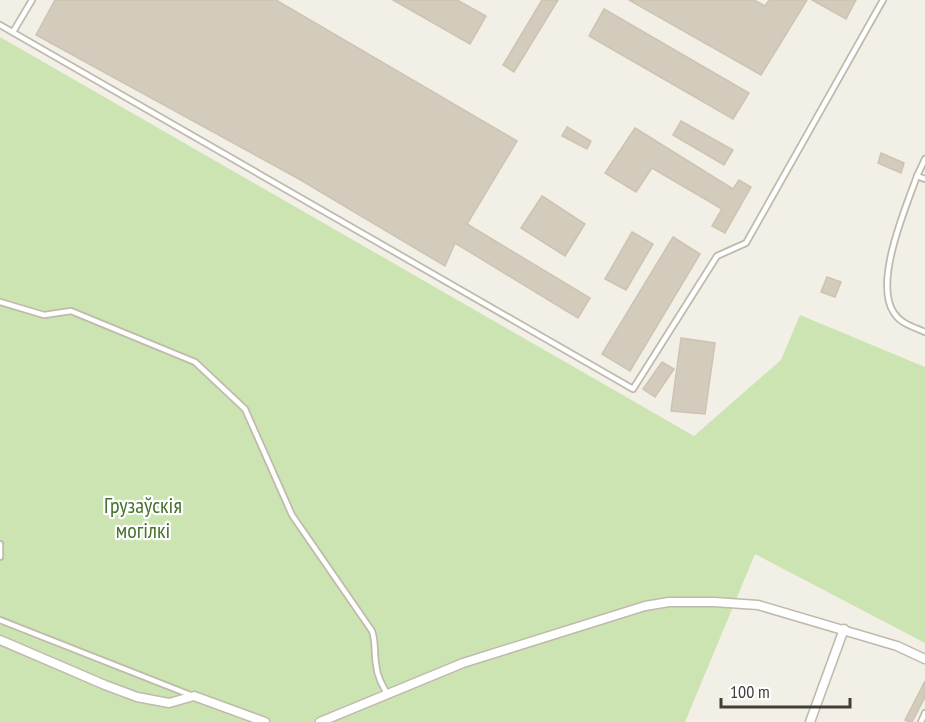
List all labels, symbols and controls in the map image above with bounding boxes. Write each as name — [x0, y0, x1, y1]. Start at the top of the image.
park label: Грузаўскія могілкі — [104, 491, 182, 544]
scale bar — [721, 671, 850, 709]
text: 100 m — [730, 680, 770, 703]

